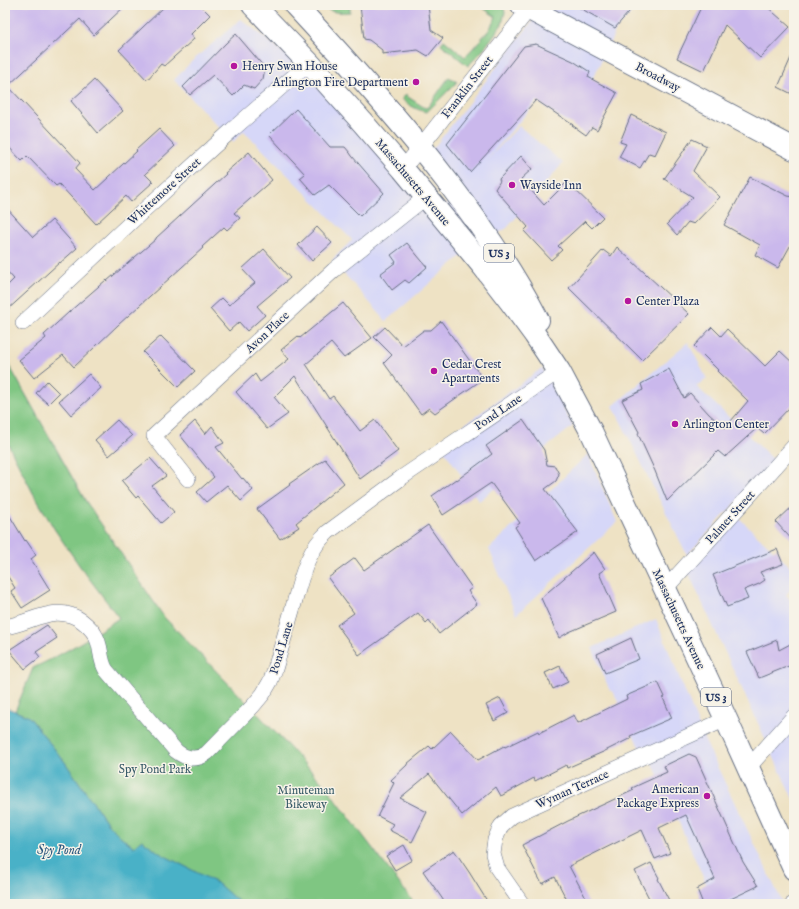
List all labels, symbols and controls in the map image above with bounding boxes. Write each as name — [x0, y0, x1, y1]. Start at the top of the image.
street label: Franklin Street — [438, 53, 496, 122]
place label: Henry Swan House — [242, 59, 338, 74]
street label: Broadway — [633, 59, 683, 96]
marker: Henry Swan House — [229, 61, 239, 71]
place label: Arlington Fire Department — [272, 75, 408, 91]
marker: Arlington Fire Department — [411, 77, 421, 87]
street label: Massachusetts Avenue — [372, 136, 454, 229]
street label: Whittemore Street — [125, 155, 204, 228]
place label: Wayside Inn — [520, 178, 582, 193]
marker: Wayside Inn — [507, 180, 517, 190]
road number: US 3 — [484, 244, 514, 262]
place label: Center Plaza — [636, 294, 700, 309]
marker: Center Plaza — [623, 296, 633, 306]
street label: Avon Place — [242, 308, 293, 357]
place label: Cedar Crest Apartments — [441, 357, 501, 387]
marker: Cedar Crest Apartments — [429, 366, 439, 376]
street label: Pond Lane — [472, 391, 525, 434]
place label: Arlington Center — [682, 417, 770, 432]
marker: Arlington Center — [670, 419, 680, 429]
street label: Palmer Street — [702, 487, 758, 547]
street label: Massachusetts Avenue — [649, 567, 709, 672]
street label: Pond Lane — [266, 620, 297, 676]
road number: US 3 — [701, 688, 731, 706]
park label: Spy Pond Park — [119, 762, 192, 778]
street label: Wyman Terrace — [533, 766, 612, 812]
place label: American Package Express — [617, 782, 700, 812]
park label: Minuteman Bikeway — [277, 783, 335, 812]
marker: American Package Express — [702, 791, 712, 801]
water label: Spy Pond — [37, 842, 82, 859]

